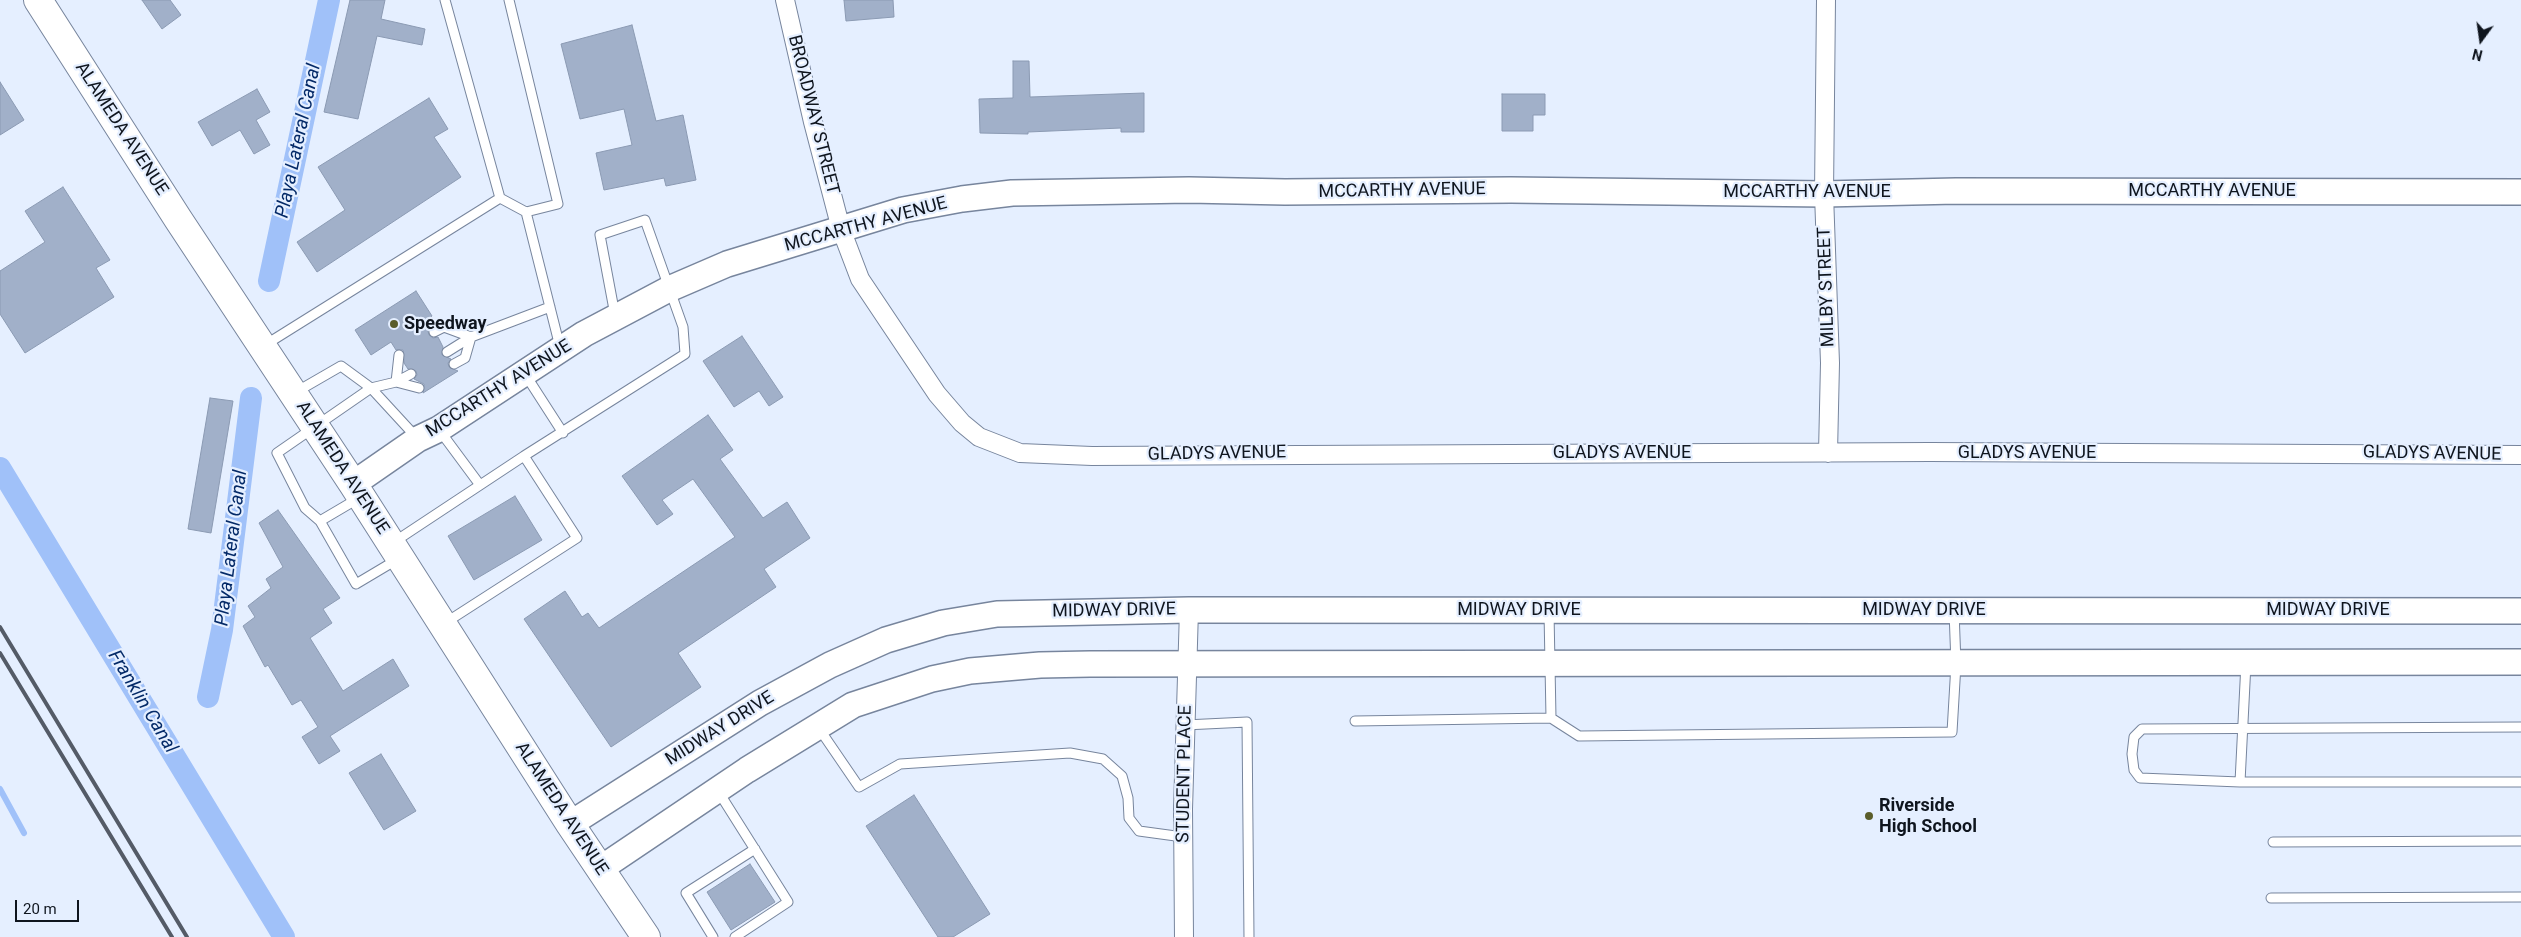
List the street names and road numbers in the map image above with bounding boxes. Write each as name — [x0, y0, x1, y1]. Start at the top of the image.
street label: BROADWAY STREET — [783, 33, 843, 197]
street label: ALAMEDA AVENUE — [70, 58, 172, 200]
street label: MCCARTHY AVENUE — [1318, 179, 1486, 203]
street label: MCCARTHY AVENUE — [2128, 180, 2296, 202]
street label: MCCARTHY AVENUE — [1723, 181, 1891, 203]
street label: MCCARTHY AVENUE — [782, 193, 950, 257]
street label: MILBY STREET — [1814, 227, 1840, 347]
street label: MCCARTHY AVENUE — [422, 336, 576, 442]
street label: ALAMEDA AVENUE — [291, 397, 393, 539]
street label: GLADYS AVENUE — [1148, 442, 1286, 466]
street label: GLADYS AVENUE — [1553, 442, 1691, 464]
street label: GLADYS AVENUE — [1958, 442, 2096, 464]
street label: GLADYS AVENUE — [2363, 442, 2501, 466]
street label: MIDWAY DRIVE — [1052, 599, 1176, 623]
street label: MIDWAY DRIVE — [1457, 599, 1581, 621]
street label: MIDWAY DRIVE — [1862, 599, 1986, 621]
street label: MIDWAY DRIVE — [2266, 599, 2390, 621]
street label: MIDWAY DRIVE — [662, 687, 778, 771]
street label: STUDENT PLACE — [1173, 705, 1197, 843]
street label: ALAMEDA AVENUE — [510, 738, 612, 880]

